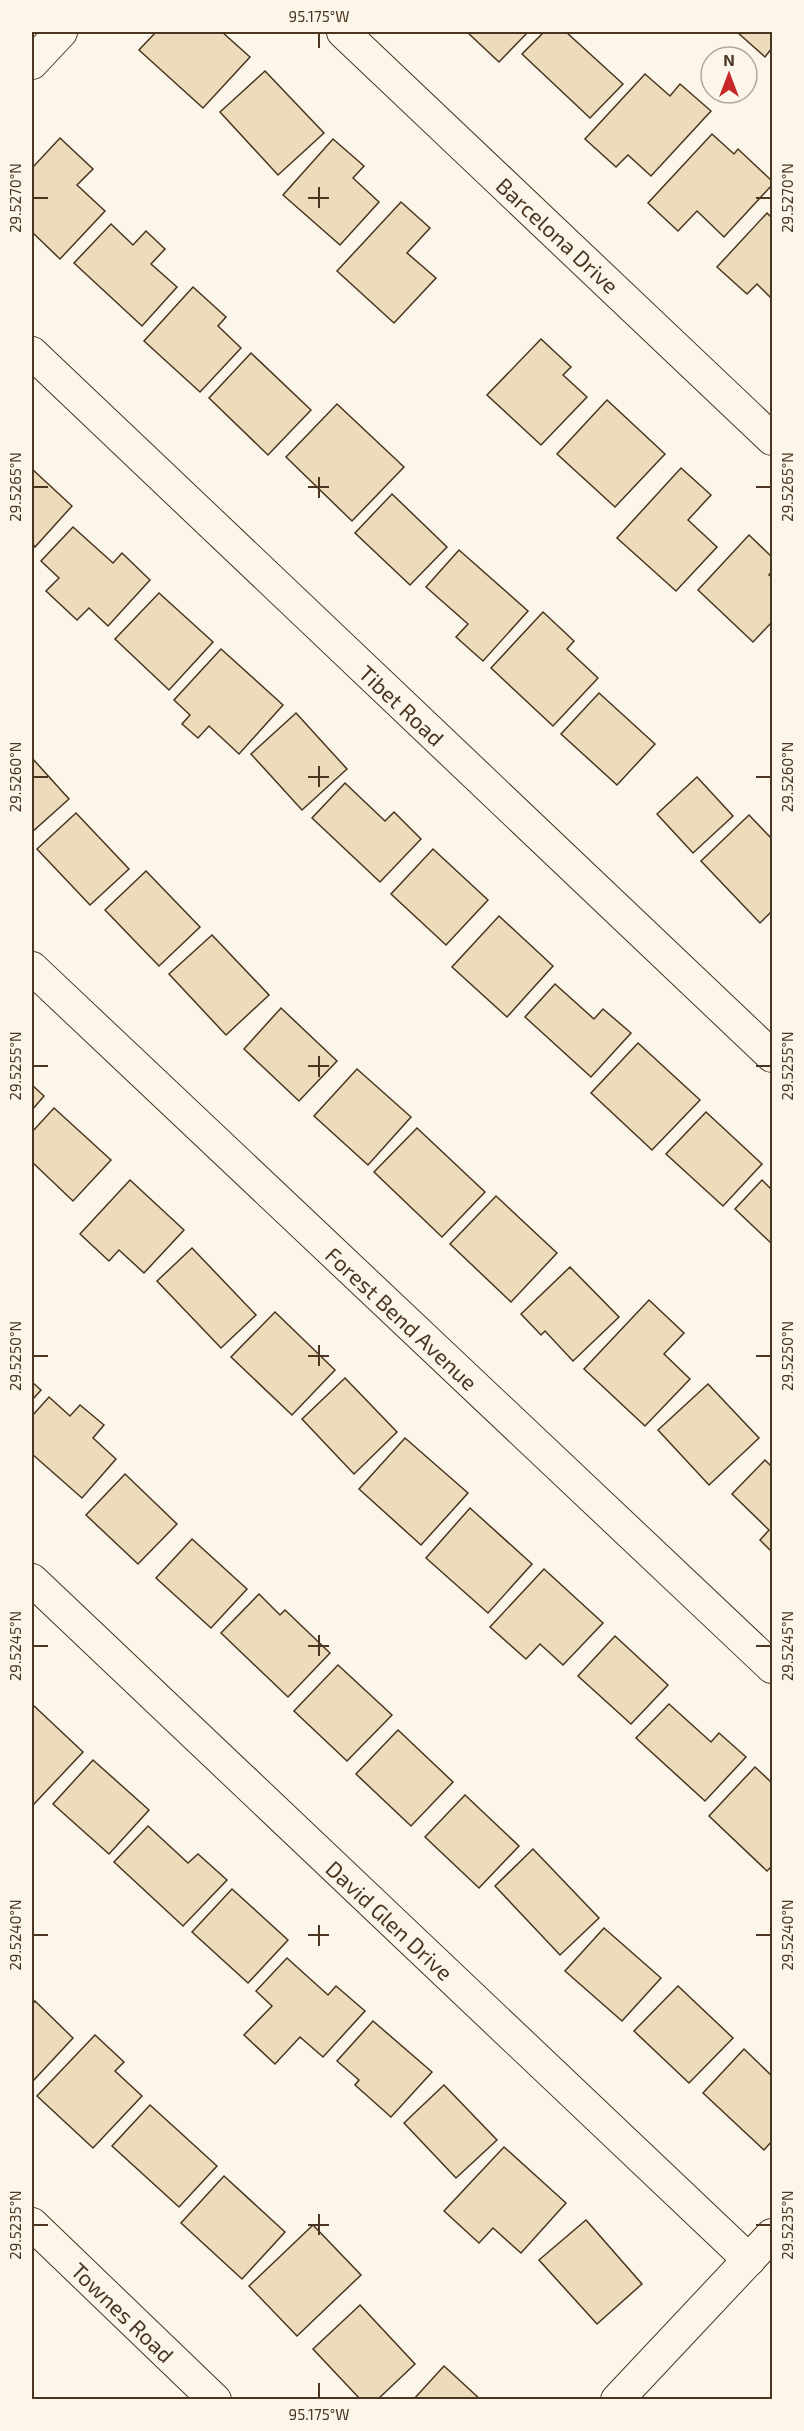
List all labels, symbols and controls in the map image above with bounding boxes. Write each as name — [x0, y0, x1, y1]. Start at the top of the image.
text: 95.175°W — [289, 7, 349, 25]
north arrow — [699, 45, 759, 105]
text: N — [723, 50, 735, 69]
text: 29.5270°N — [6, 163, 24, 233]
text: 29.5270°N — [778, 163, 796, 233]
street label: Barcelona Drive — [491, 172, 625, 298]
text: 29.5265°N — [6, 452, 24, 522]
text: 29.5265°N — [778, 452, 796, 522]
street label: Tibet Road — [354, 659, 450, 751]
text: 29.5260°N — [6, 742, 24, 812]
text: 29.5260°N — [778, 742, 796, 812]
text: 29.5255°N — [6, 1031, 24, 1101]
text: 29.5255°N — [778, 1031, 796, 1101]
street label: Forest Bend Avenue — [321, 1241, 483, 1395]
text: 29.5250°N — [6, 1321, 24, 1391]
text: 29.5250°N — [778, 1321, 796, 1391]
text: 29.5245°N — [6, 1611, 24, 1681]
text: 29.5245°N — [778, 1611, 796, 1681]
street label: David Glen Drive — [321, 1855, 459, 1985]
text: 29.5240°N — [6, 1899, 24, 1971]
text: 29.5240°N — [778, 1899, 796, 1971]
text: 29.5235°N — [6, 2190, 24, 2260]
text: 29.5235°N — [778, 2190, 796, 2260]
street label: Townes Road — [66, 2257, 180, 2367]
text: 95.175°W — [289, 2405, 349, 2423]

